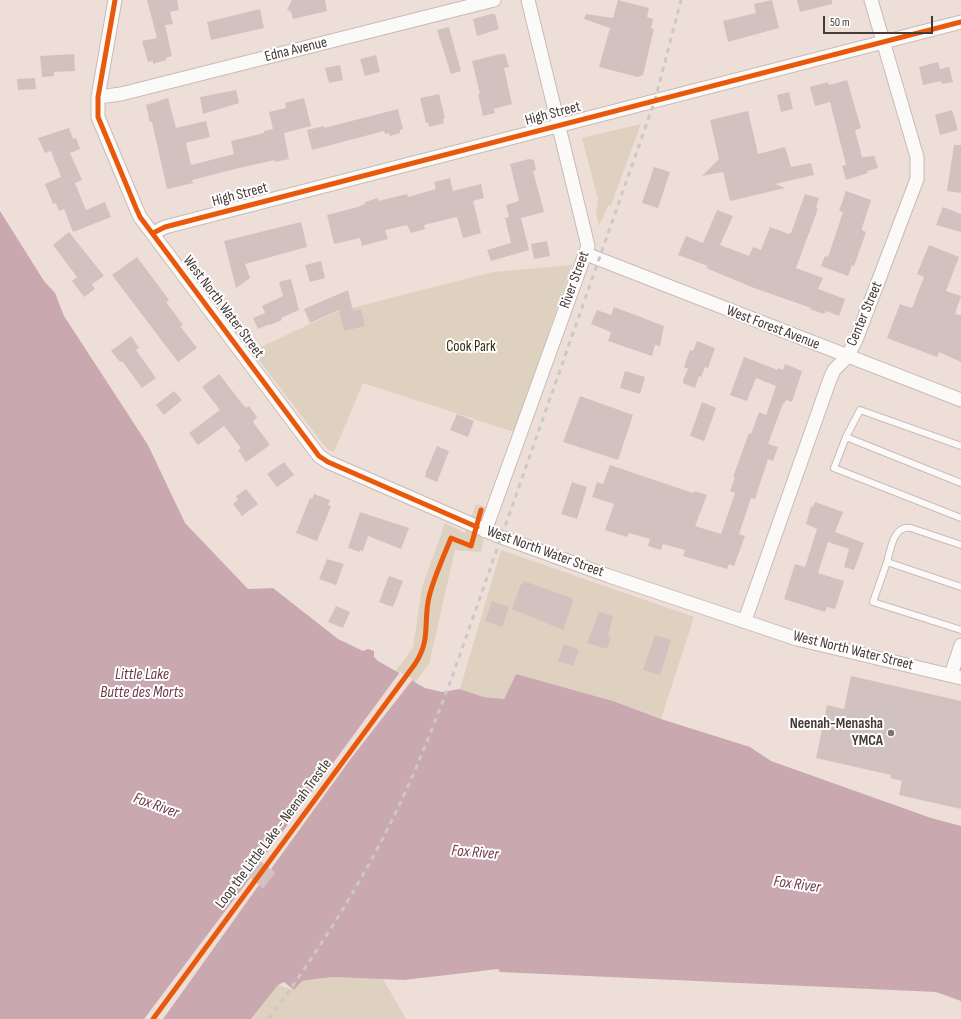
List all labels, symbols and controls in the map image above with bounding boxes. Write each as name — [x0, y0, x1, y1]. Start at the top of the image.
scale bar — [825, 8, 935, 34]
text: 50 m — [830, 15, 850, 30]
street label: Edna Avenue — [263, 34, 329, 66]
street label: High Street — [523, 98, 583, 130]
street label: High Street — [210, 179, 270, 211]
street label: River Street — [556, 249, 594, 311]
street label: West North Water Street — [179, 252, 267, 362]
street label: Center Street — [843, 279, 887, 349]
street label: West Forest Avenue — [724, 302, 822, 354]
park label: Cook Park — [446, 338, 496, 356]
street label: West North Water Street — [484, 522, 606, 582]
street label: West North Water Street — [791, 627, 915, 675]
water label: Little Lake Butte des Morts — [100, 665, 184, 703]
place label: Neenah-Menasha YMCA — [790, 715, 883, 750]
marker: Neenah-Menasha YMCA — [886, 728, 896, 738]
street label: Loop the Little Lake - Neenah Trestle — [212, 756, 336, 912]
water label: Fox River — [131, 789, 181, 823]
water label: Fox River — [451, 841, 499, 865]
water label: Fox River — [772, 872, 822, 898]

